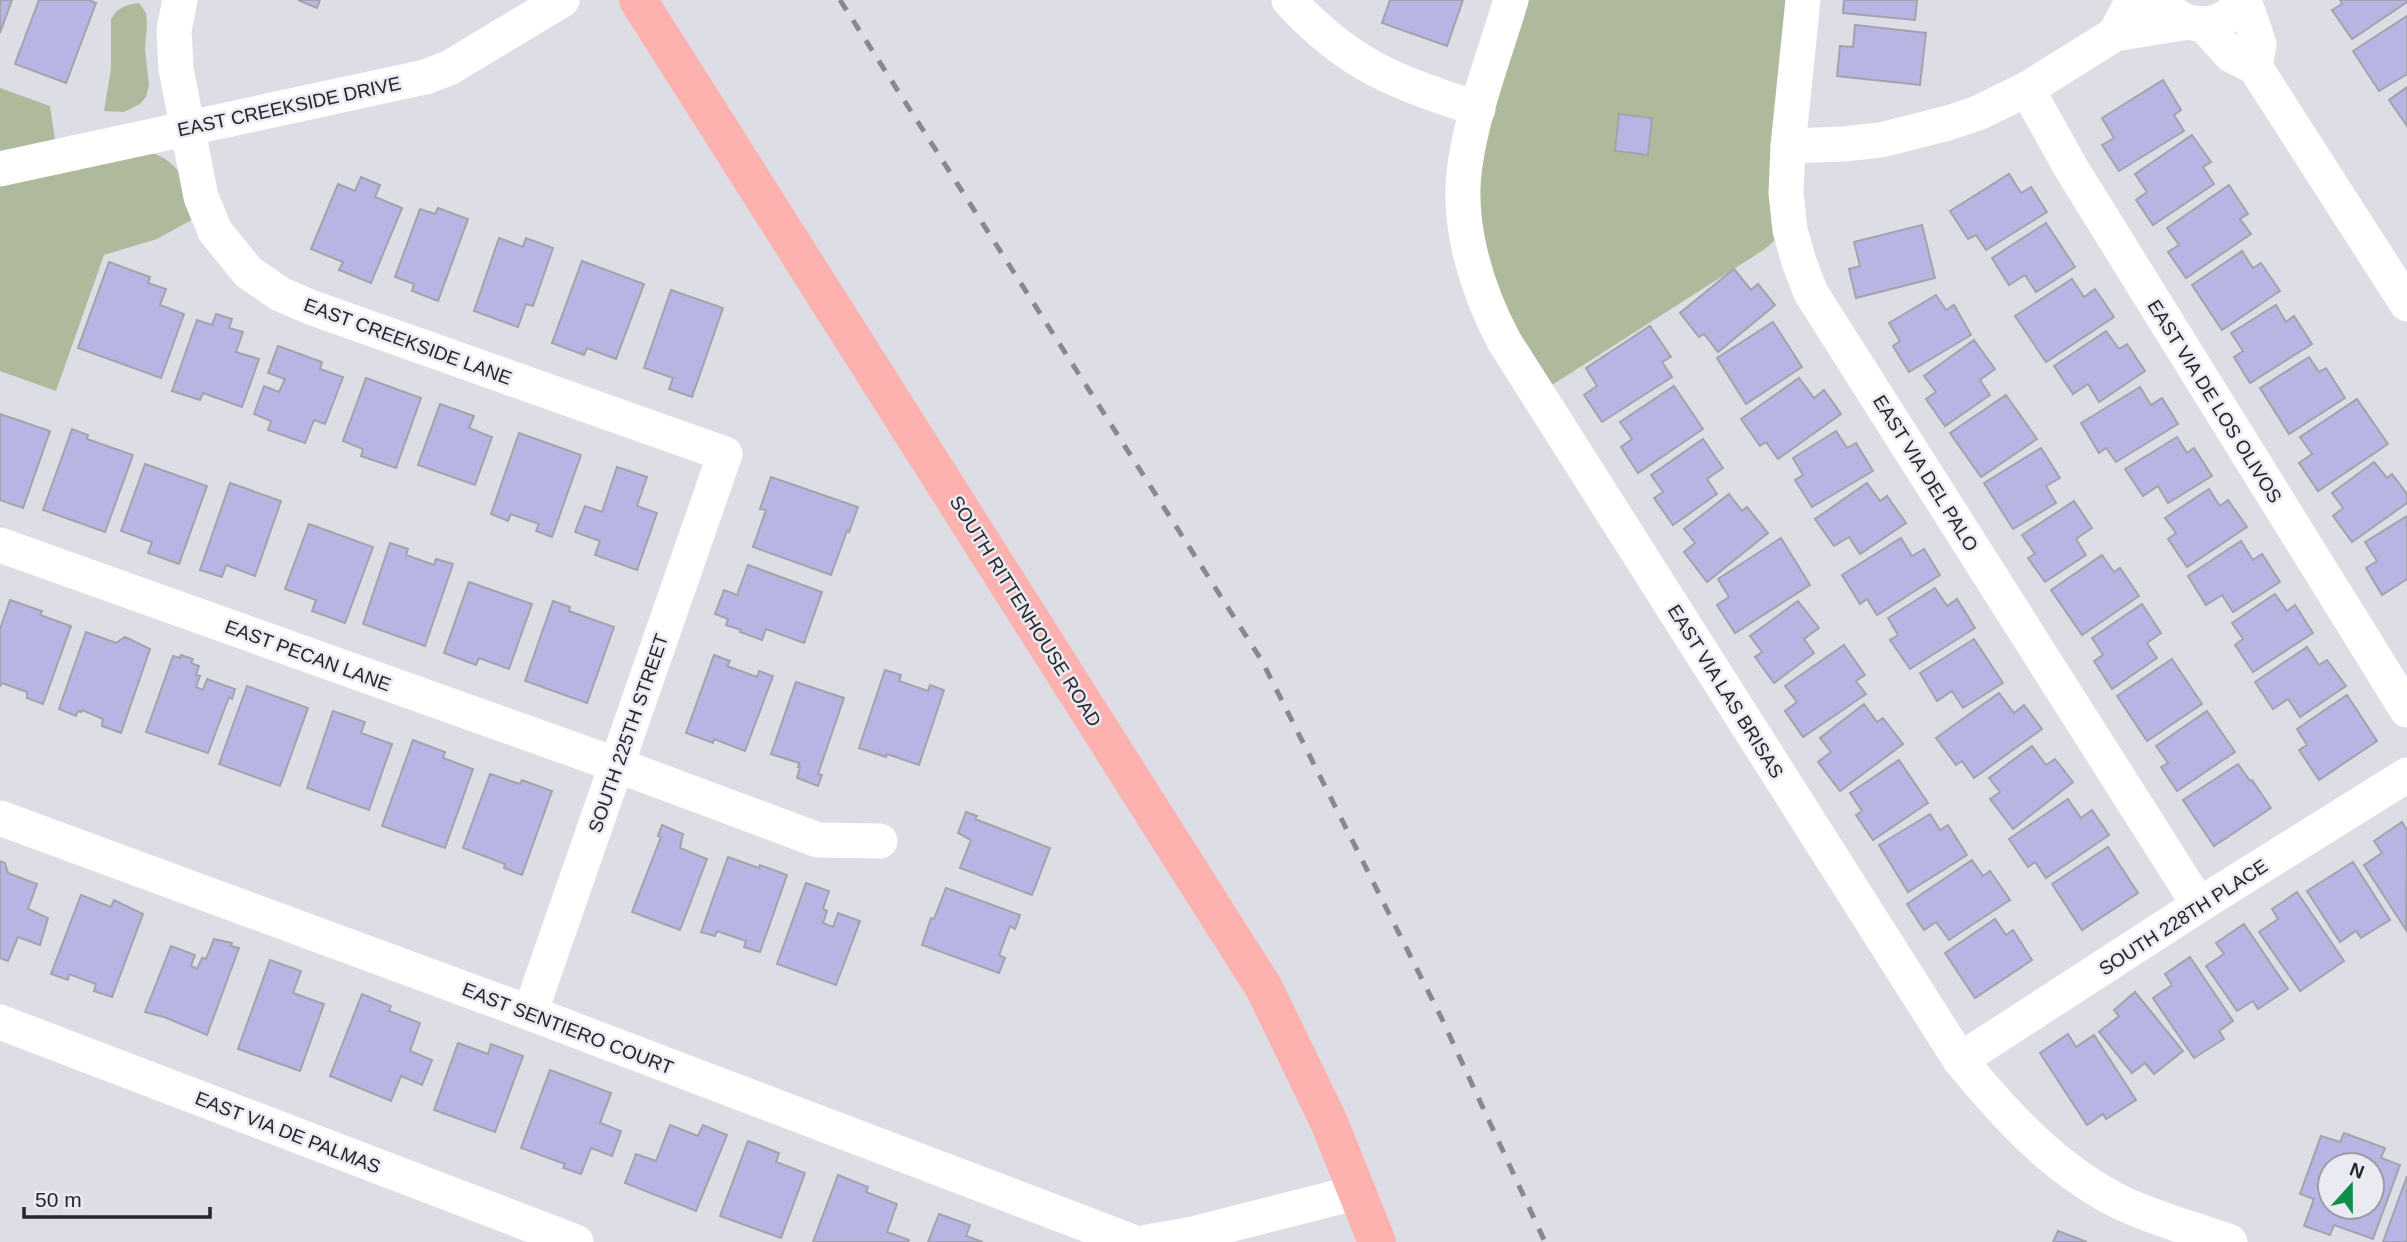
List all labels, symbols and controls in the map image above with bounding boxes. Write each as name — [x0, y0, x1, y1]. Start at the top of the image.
street label: EAST CREEKSIDE DRIVE — [176, 73, 403, 140]
street label: EAST CREEKSIDE LANE — [301, 294, 514, 389]
street label: EAST VIA DE LOS OLIVOS — [2143, 296, 2286, 507]
street label: EAST VIA DEL PALO — [1869, 391, 1982, 555]
street label: SOUTH RITTENHOUSE ROAD — [946, 492, 1106, 731]
street label: EAST VIA LAS BRISAS — [1664, 601, 1788, 782]
street label: EAST PECAN LANE — [222, 616, 394, 695]
street label: SOUTH 225TH STREET — [585, 631, 673, 835]
street label: SOUTH 228TH PLACE — [2095, 855, 2271, 980]
street label: EAST SENTIERO COURT — [459, 978, 677, 1079]
street label: EAST VIA DE PALMAS — [192, 1087, 383, 1178]
north arrow — [2316, 1151, 2386, 1221]
text: N — [2347, 1158, 2367, 1183]
scale bar — [24, 1176, 210, 1220]
text: 50 m — [35, 1188, 82, 1211]

